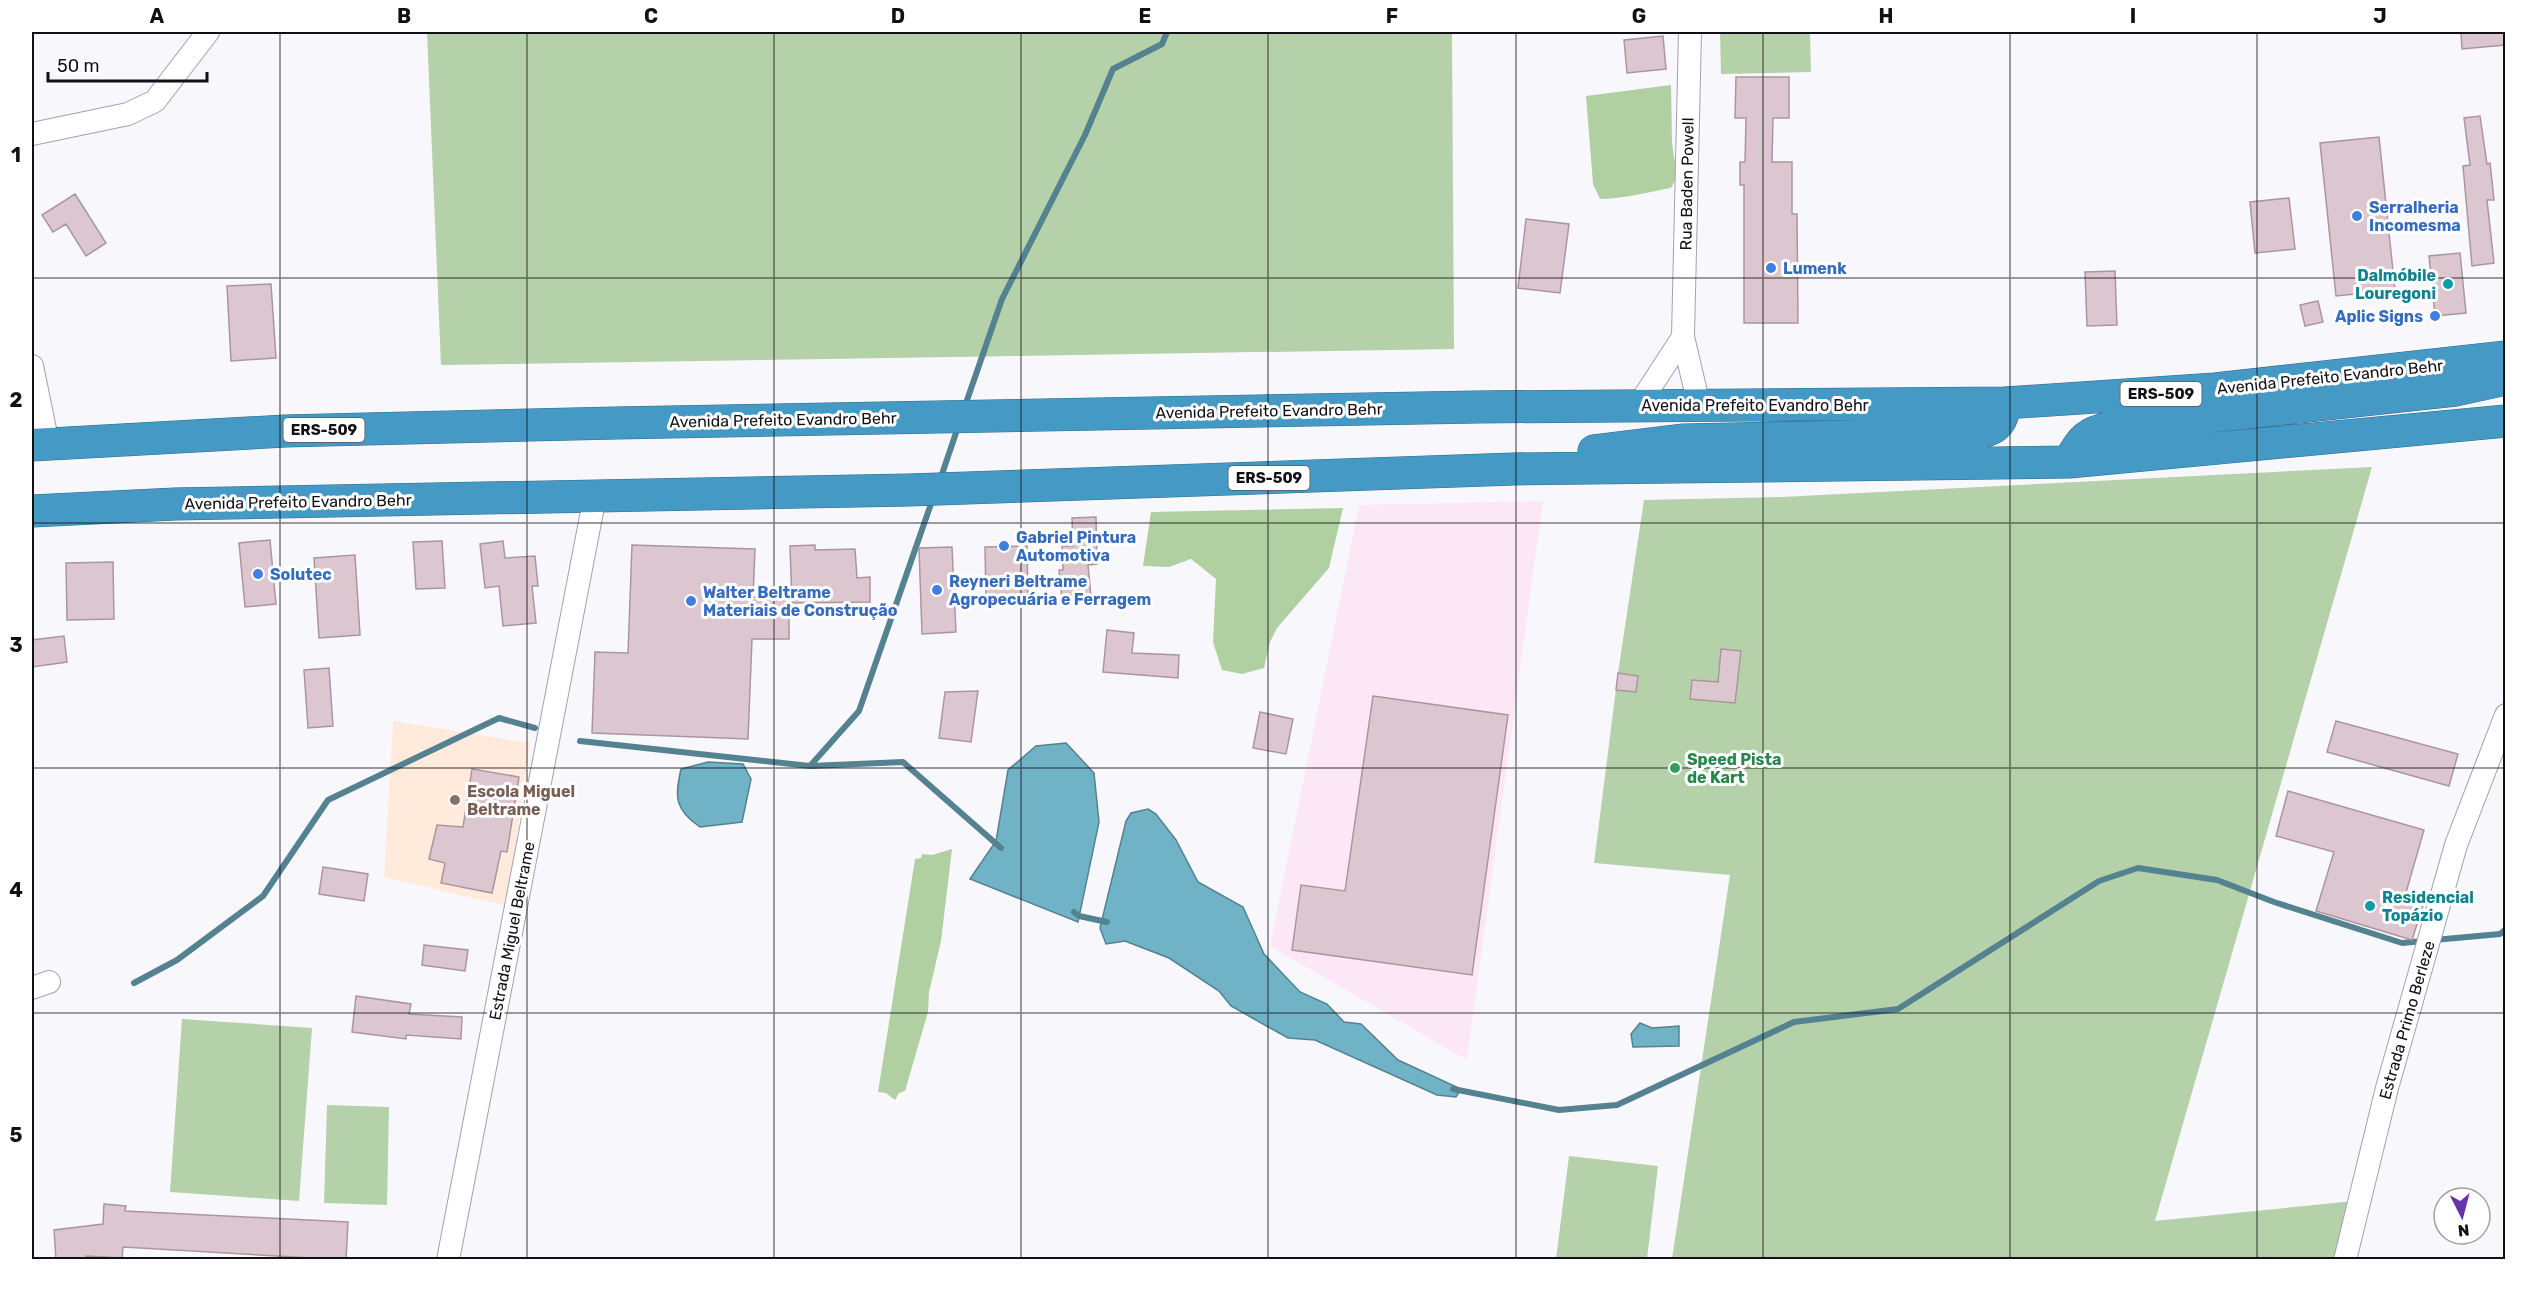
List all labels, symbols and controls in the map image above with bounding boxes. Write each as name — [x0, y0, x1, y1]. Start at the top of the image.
text: A — [150, 4, 165, 28]
text: B — [397, 4, 411, 28]
text: C — [644, 4, 658, 28]
text: D — [891, 4, 905, 28]
text: E — [1139, 4, 1151, 28]
text: F — [1386, 4, 1398, 28]
text: G — [1632, 4, 1646, 28]
text: H — [1879, 4, 1893, 28]
text: I — [2130, 4, 2136, 28]
text: J — [2373, 4, 2387, 28]
scale bar — [48, 45, 207, 83]
text: 50 m — [57, 55, 100, 77]
street label: Rua Baden Powell — [1676, 117, 1698, 251]
text: 1 — [11, 143, 21, 167]
place label: Serralheria Incomesma — [2369, 198, 2461, 235]
marker: Serralheria Incomesma — [2350, 209, 2364, 223]
place label: Lumenk — [1783, 259, 1847, 278]
marker: Lumenk — [1764, 261, 1778, 275]
place label: Dalmóbile Louregoni — [2355, 266, 2436, 303]
marker: Dalmóbile Louregoni — [2441, 277, 2455, 291]
place label: Aplic Signs — [2335, 307, 2423, 326]
marker: Aplic Signs — [2428, 309, 2442, 323]
street label: Avenida Prefeito Evandro Behr — [2216, 356, 2444, 398]
road number: ERS-509 — [2120, 382, 2202, 406]
text: 2 — [10, 388, 23, 412]
street label: Avenida Prefeito Evandro Behr — [1641, 396, 1869, 415]
street label: Avenida Prefeito Evandro Behr — [1155, 400, 1383, 422]
street label: Avenida Prefeito Evandro Behr — [669, 409, 897, 431]
road number: ERS-509 — [284, 418, 364, 442]
road number: ERS-509 — [1228, 466, 1310, 490]
street label: Avenida Prefeito Evandro Behr — [184, 491, 412, 513]
place label: Gabriel Pintura Automotiva — [1016, 528, 1136, 565]
marker: Gabriel Pintura Automotiva — [997, 539, 1011, 553]
place label: Solutec — [270, 565, 332, 584]
marker: Solutec — [251, 567, 265, 581]
place label: Reyneri Beltrame Agropecuária e Ferragem — [949, 572, 1151, 609]
place label: Walter Beltrame Materiais de Construção — [703, 583, 898, 620]
marker: Reyneri Beltrame Agropecuária e Ferragem — [930, 583, 944, 597]
marker: Walter Beltrame Materiais de Construção — [684, 594, 698, 608]
text: 3 — [9, 633, 23, 657]
place label: Speed Pista de Kart — [1687, 750, 1781, 787]
marker: Speed Pista de Kart — [1668, 761, 1682, 775]
place label: Escola Miguel Beltrame — [467, 782, 575, 819]
marker: Escola Miguel Beltrame — [448, 793, 462, 807]
street label: Estrada Miguel Beltrame — [485, 840, 539, 1022]
text: 4 — [9, 878, 23, 902]
place label: Residencial Topázio — [2382, 888, 2474, 925]
marker: Residencial Topázio — [2363, 899, 2377, 913]
street label: Estrada Primo Berleze — [2375, 938, 2439, 1102]
text: 5 — [10, 1123, 23, 1147]
north arrow — [2432, 1186, 2492, 1246]
text: N — [2457, 1220, 2470, 1240]

